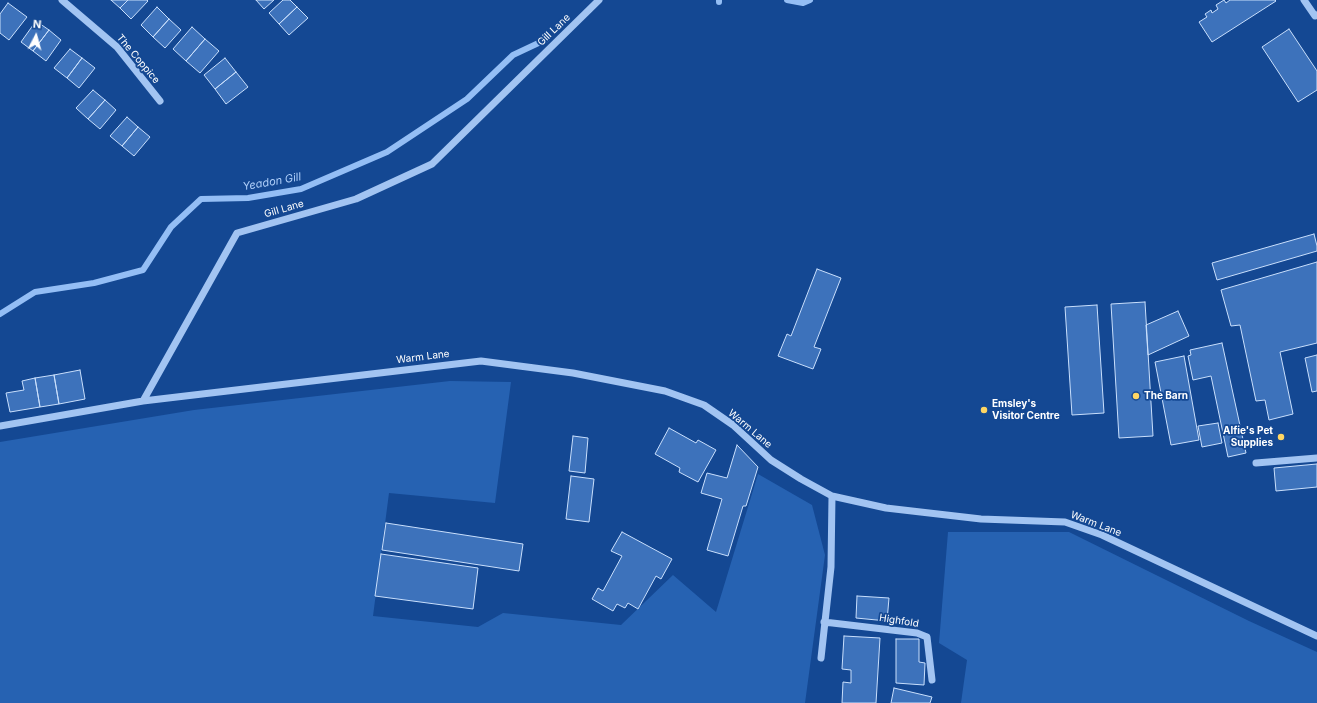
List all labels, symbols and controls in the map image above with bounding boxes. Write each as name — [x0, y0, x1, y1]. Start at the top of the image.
street label: Gill Lane — [535, 12, 573, 48]
north arrow — [16, 16, 56, 56]
text: N — [32, 17, 42, 31]
street label: The Coppice — [114, 32, 162, 86]
water label: Yeadon Gill — [242, 170, 302, 194]
street label: Gill Lane — [263, 198, 305, 220]
street label: Warm Lane — [396, 348, 450, 366]
place label: The Barn — [1144, 390, 1188, 402]
marker: The Barn — [1131, 391, 1141, 401]
place label: Emsley's Visitor Centre — [992, 398, 1060, 422]
marker: Emsley's Visitor Centre — [979, 405, 989, 415]
street label: Warm Lane — [726, 407, 774, 451]
place label: Alfie's Pet Supplies — [1223, 425, 1273, 448]
marker: Alfie's Pet Supplies — [1276, 432, 1286, 442]
street label: Warm Lane — [1069, 509, 1123, 539]
street label: Highfold — [878, 612, 920, 630]

